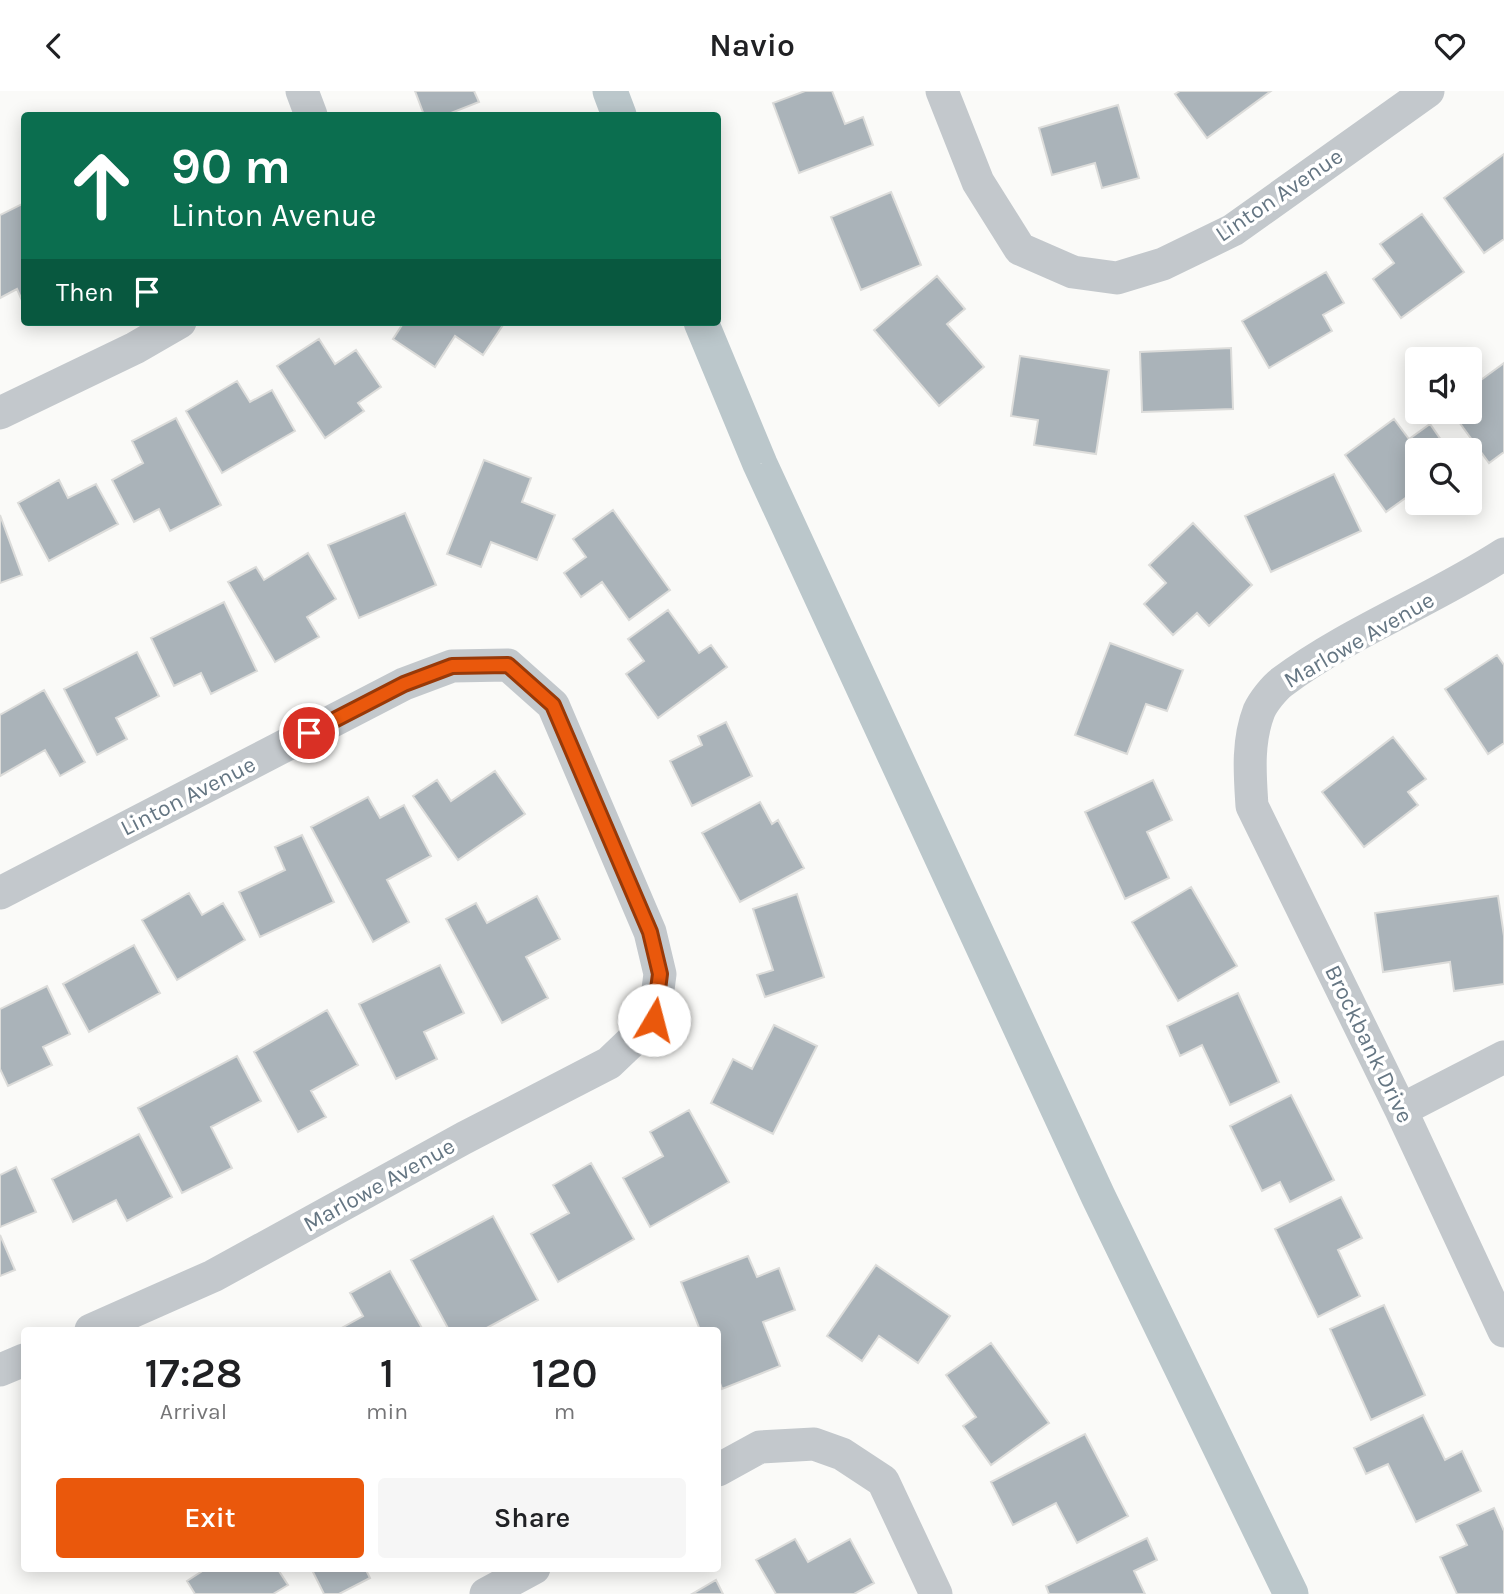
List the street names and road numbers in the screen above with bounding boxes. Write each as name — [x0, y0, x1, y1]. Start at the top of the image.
street label: Linton Avenue — [1210, 142, 1348, 248]
street label: Marlowe Avenue — [1279, 586, 1439, 694]
street label: Linton Avenue — [116, 750, 260, 842]
street label: Brockbank Drive — [1319, 961, 1419, 1127]
street label: Marlowe Avenue — [299, 1132, 459, 1238]

